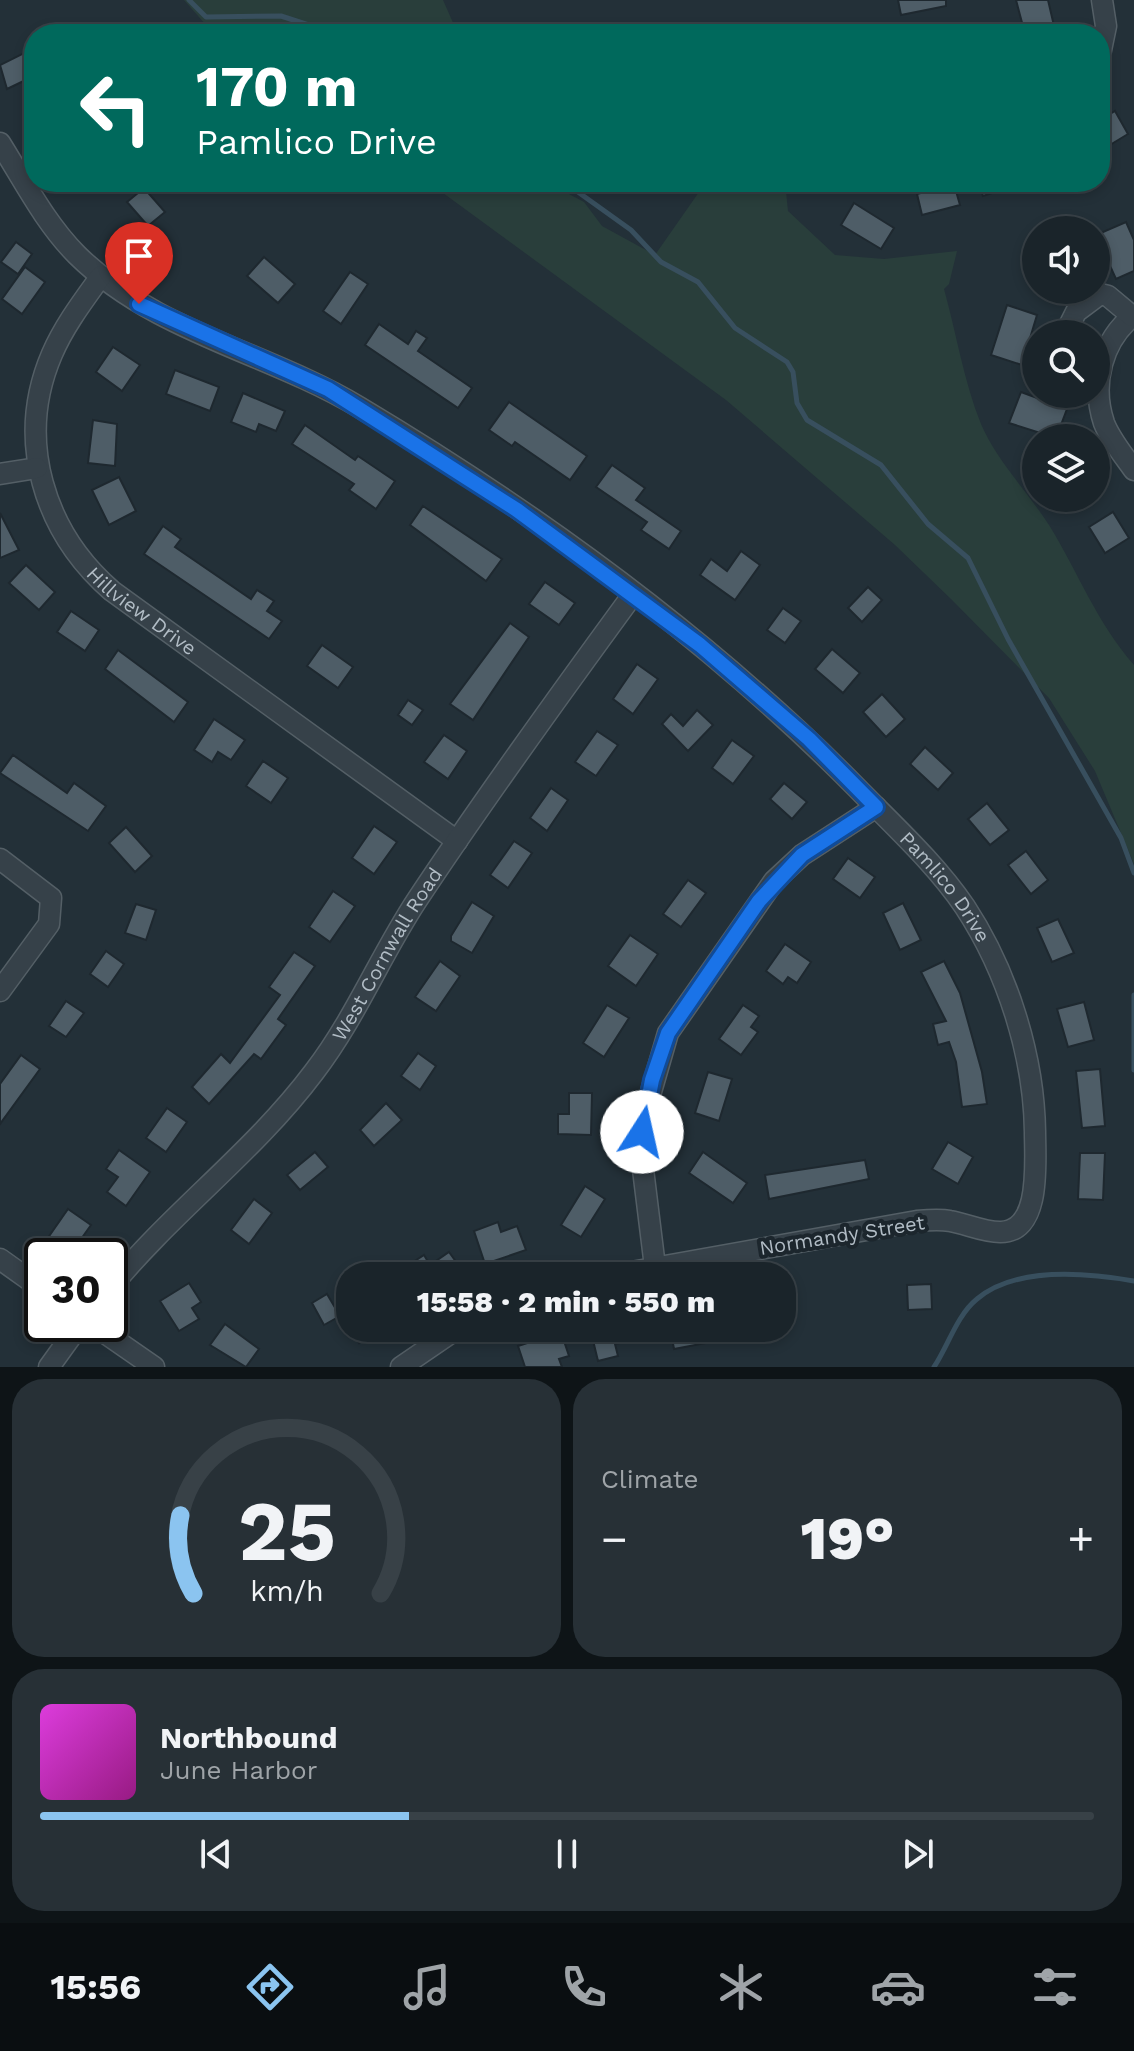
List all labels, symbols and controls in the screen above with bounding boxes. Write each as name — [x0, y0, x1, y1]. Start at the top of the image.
text: 170 m — [196, 54, 358, 120]
icon: left — [64, 56, 168, 160]
text: Pamlico Drive — [196, 121, 437, 163]
map controls — [1022, 216, 1110, 512]
button: sound — [1022, 216, 1110, 304]
pin — [105, 222, 173, 304]
icon: arrive — [117, 234, 161, 278]
button: search — [1022, 320, 1110, 408]
button: layers — [1022, 424, 1110, 512]
street label: Hillview Drive — [82, 562, 201, 660]
street label: Pamlico Drive — [895, 827, 995, 946]
street label: West Cornwall Road — [327, 863, 447, 1045]
position arrow — [600, 1090, 684, 1174]
street label: Normandy Street — [758, 1210, 927, 1260]
speed limit sign: 30 — [24, 1238, 128, 1342]
text: 15:58 · 2 min · 550 m — [417, 1284, 715, 1319]
text: Climate — [601, 1464, 699, 1494]
text: 25 — [237, 1483, 336, 1580]
text: 19° — [800, 1503, 895, 1574]
text: − — [601, 1513, 628, 1565]
text: + — [1067, 1513, 1094, 1565]
text: km/h — [250, 1574, 323, 1608]
text: Northbound — [160, 1720, 337, 1755]
text: June Harbor — [160, 1755, 317, 1785]
icon: previous — [194, 1832, 238, 1876]
icon: pause — [545, 1832, 589, 1876]
icon: next — [896, 1832, 940, 1876]
icon: directions — [242, 1959, 298, 2015]
icon: music — [399, 1959, 455, 2015]
icon: phone — [556, 1959, 612, 2015]
icon: climate — [713, 1959, 769, 2015]
icon: car — [870, 1959, 926, 2015]
icon: filters — [1027, 1959, 1083, 2015]
text: 15:56 — [51, 1966, 141, 2008]

